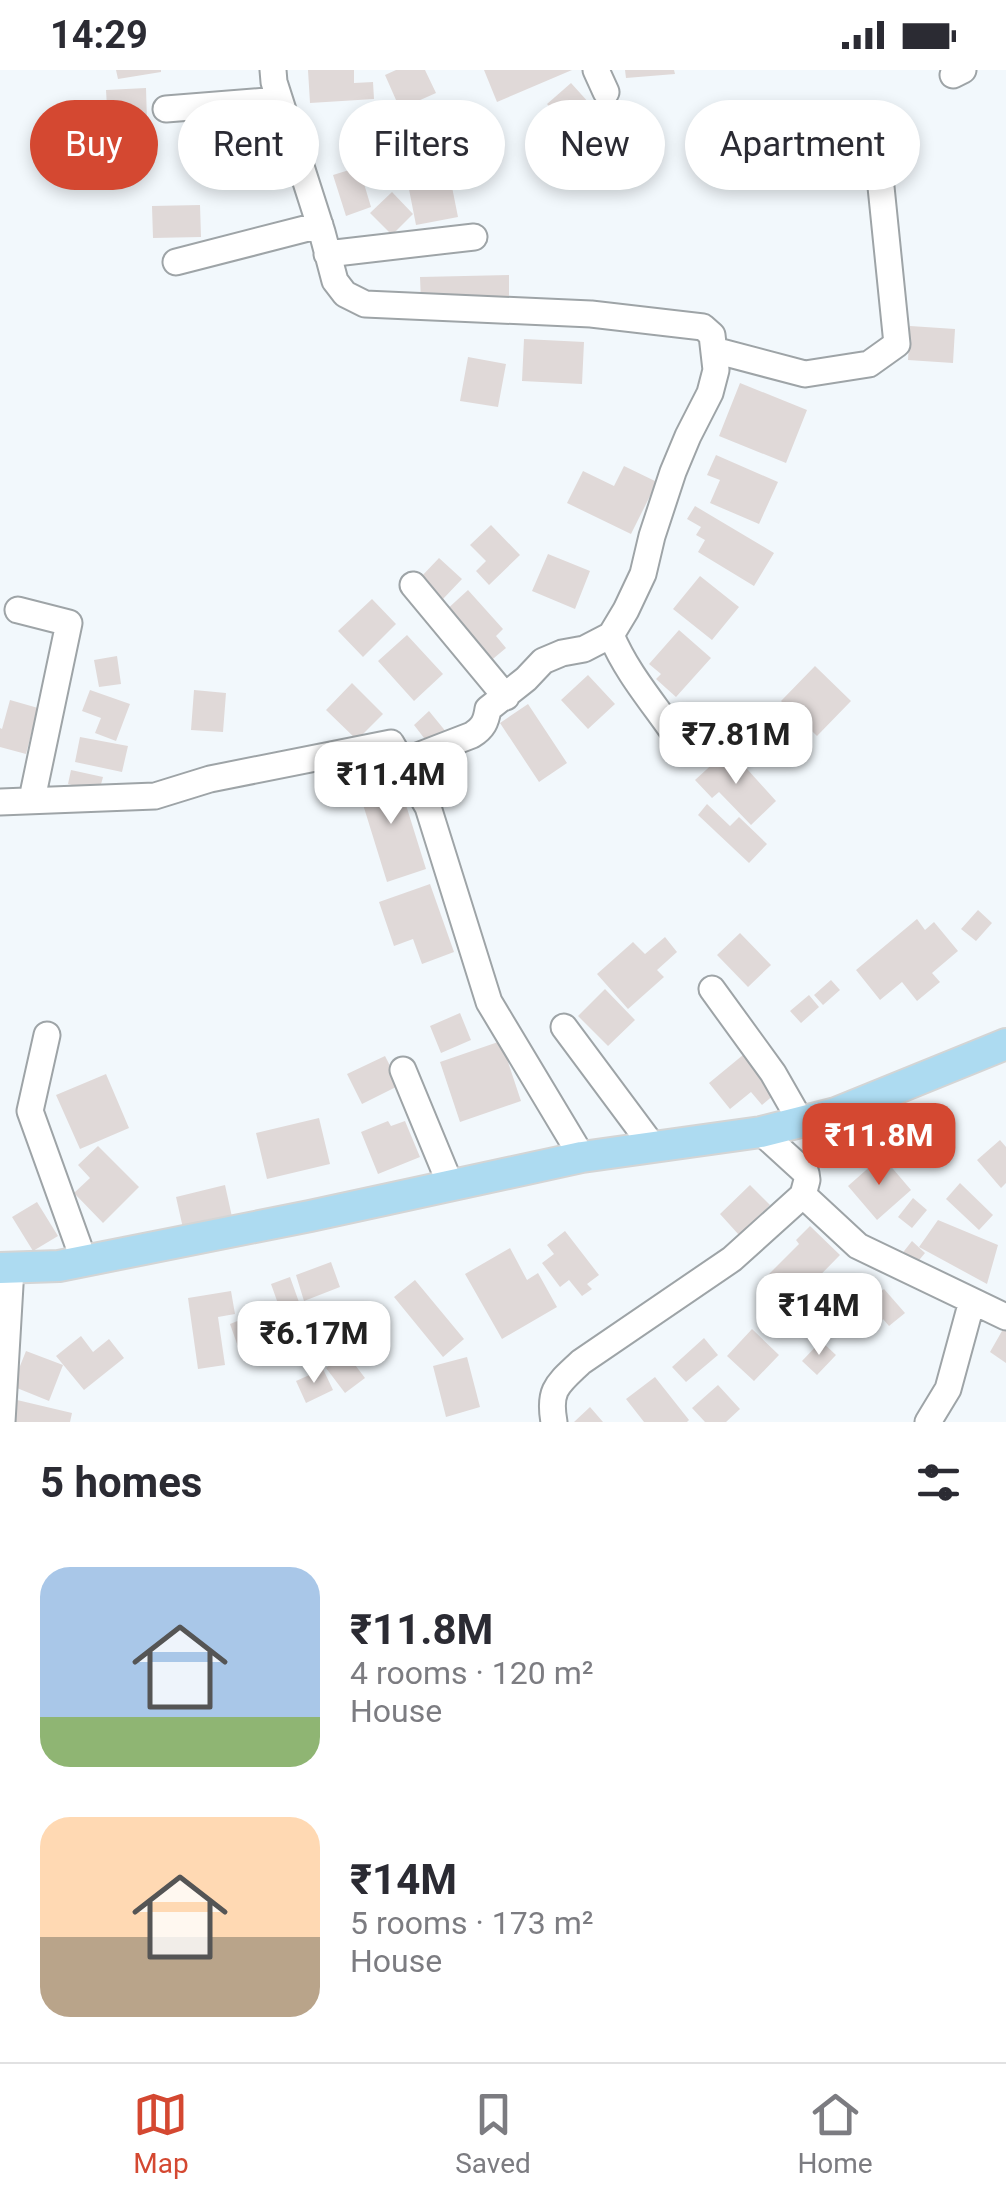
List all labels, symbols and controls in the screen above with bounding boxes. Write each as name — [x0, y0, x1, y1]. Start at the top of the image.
text: 14:29 — [50, 13, 148, 57]
chip: Buy — [30, 100, 158, 190]
chip: Rent — [178, 100, 319, 190]
chip: Filters — [339, 100, 505, 190]
chip: New — [525, 100, 665, 190]
chip: Apartment — [685, 100, 920, 190]
pin: ₹7.81M — [655, 702, 817, 787]
text: ₹7.81M — [681, 715, 791, 753]
pin: ₹11.4M — [310, 742, 472, 827]
text: ₹11.4M — [336, 755, 446, 793]
pin: ₹11.8M — [798, 1103, 960, 1188]
text: ₹11.8M — [824, 1116, 934, 1154]
pin: ₹14M — [760, 1273, 878, 1358]
text: ₹14M — [778, 1286, 860, 1324]
pin: ₹6.17M — [233, 1301, 395, 1386]
text: ₹6.17M — [259, 1314, 369, 1352]
icon: filters — [911, 1455, 966, 1510]
text: 5 homes — [40, 1458, 202, 1507]
text: ₹11.8M — [350, 1605, 493, 1654]
icon: home — [120, 1607, 240, 1727]
text: 4 rooms · 120 m² — [350, 1654, 593, 1692]
text: House — [350, 1692, 442, 1730]
text: ₹14M — [350, 1855, 457, 1904]
icon: home — [120, 1857, 240, 1977]
text: 5 rooms · 173 m² — [350, 1904, 593, 1942]
text: House — [350, 1942, 442, 1980]
tab: Map — [133, 2087, 189, 2180]
tab: Saved — [455, 2087, 531, 2180]
tab: Home — [797, 2087, 873, 2180]

